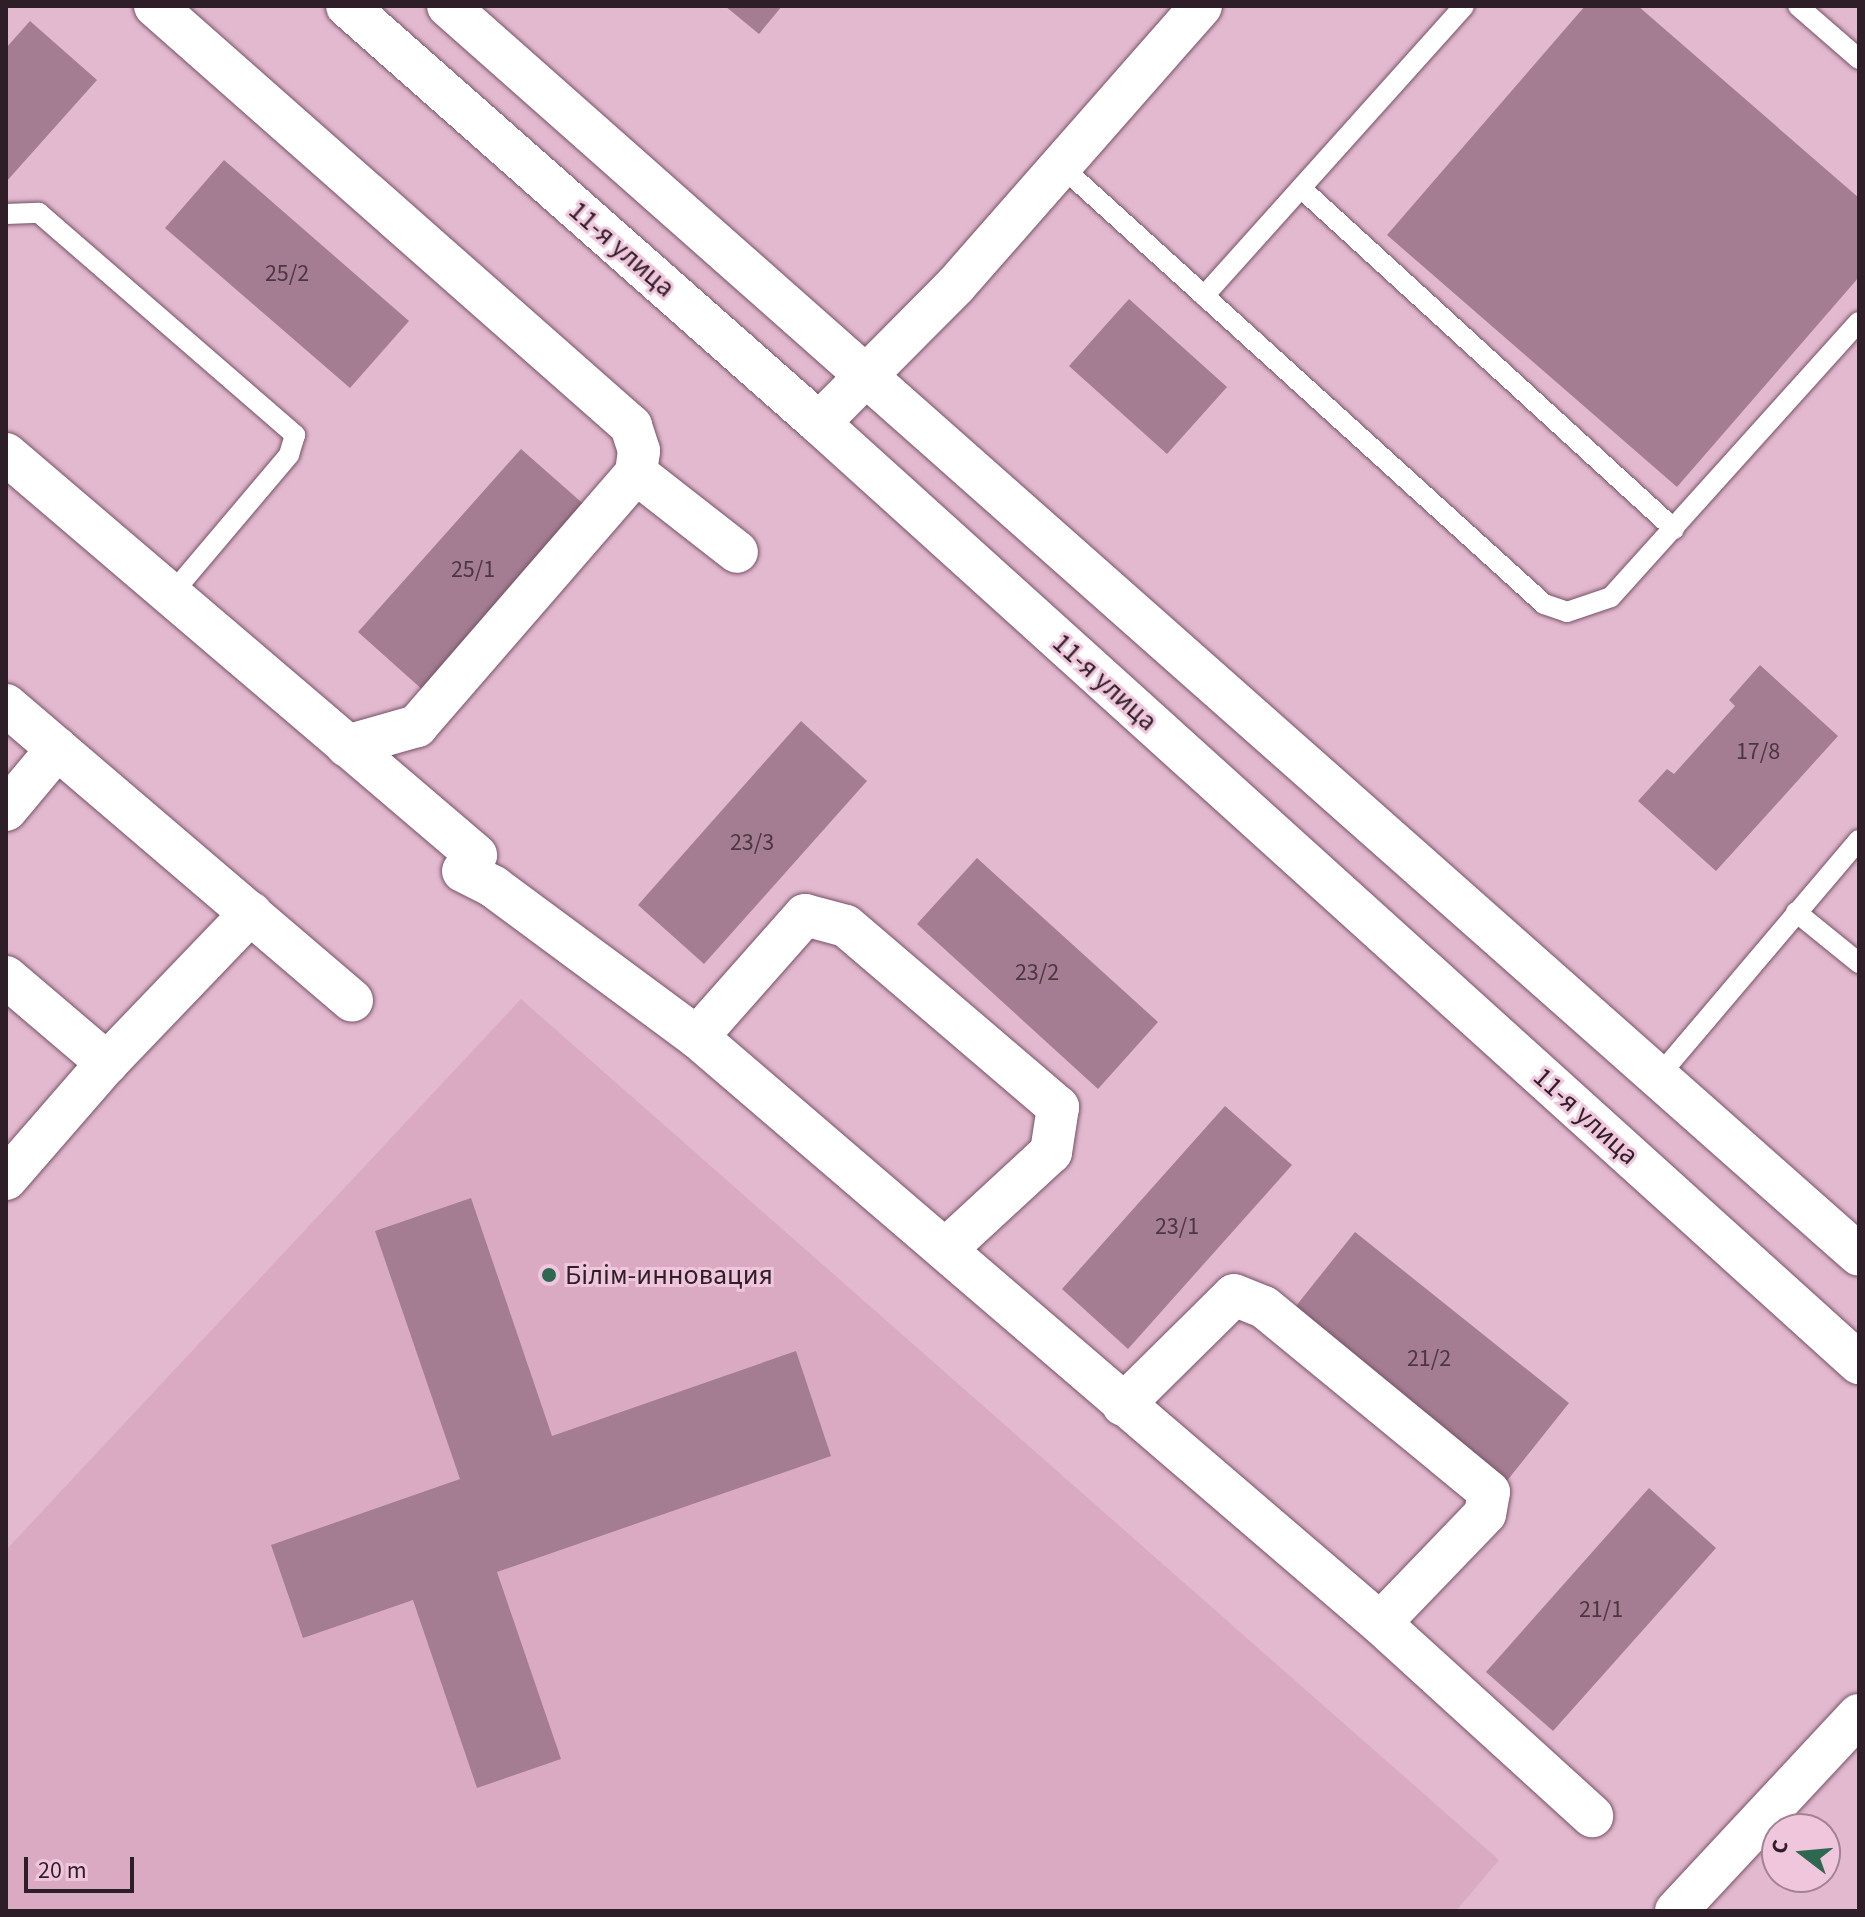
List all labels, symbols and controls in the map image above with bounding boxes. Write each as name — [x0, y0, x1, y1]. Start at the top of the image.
street label: 11-я улица — [562, 194, 682, 304]
house number: 25/2 — [265, 260, 309, 288]
house number: 25/1 — [451, 556, 495, 584]
street label: 11-я улица — [1046, 626, 1164, 738]
house number: 17/8 — [1736, 738, 1780, 766]
house number: 23/3 — [730, 829, 774, 857]
house number: 23/2 — [1015, 959, 1059, 987]
street label: 11-я улица — [1527, 1060, 1645, 1172]
house number: 23/1 — [1155, 1213, 1199, 1241]
place label: Білім-инновация — [565, 1258, 773, 1292]
marker: Білім-инновация — [540, 1266, 558, 1284]
house number: 21/2 — [1407, 1345, 1451, 1373]
house number: 21/1 — [1579, 1596, 1623, 1624]
north arrow — [1761, 1813, 1841, 1893]
text: С — [1763, 1836, 1797, 1858]
scale bar — [28, 1841, 138, 1891]
text: 20 m — [38, 1853, 87, 1888]

